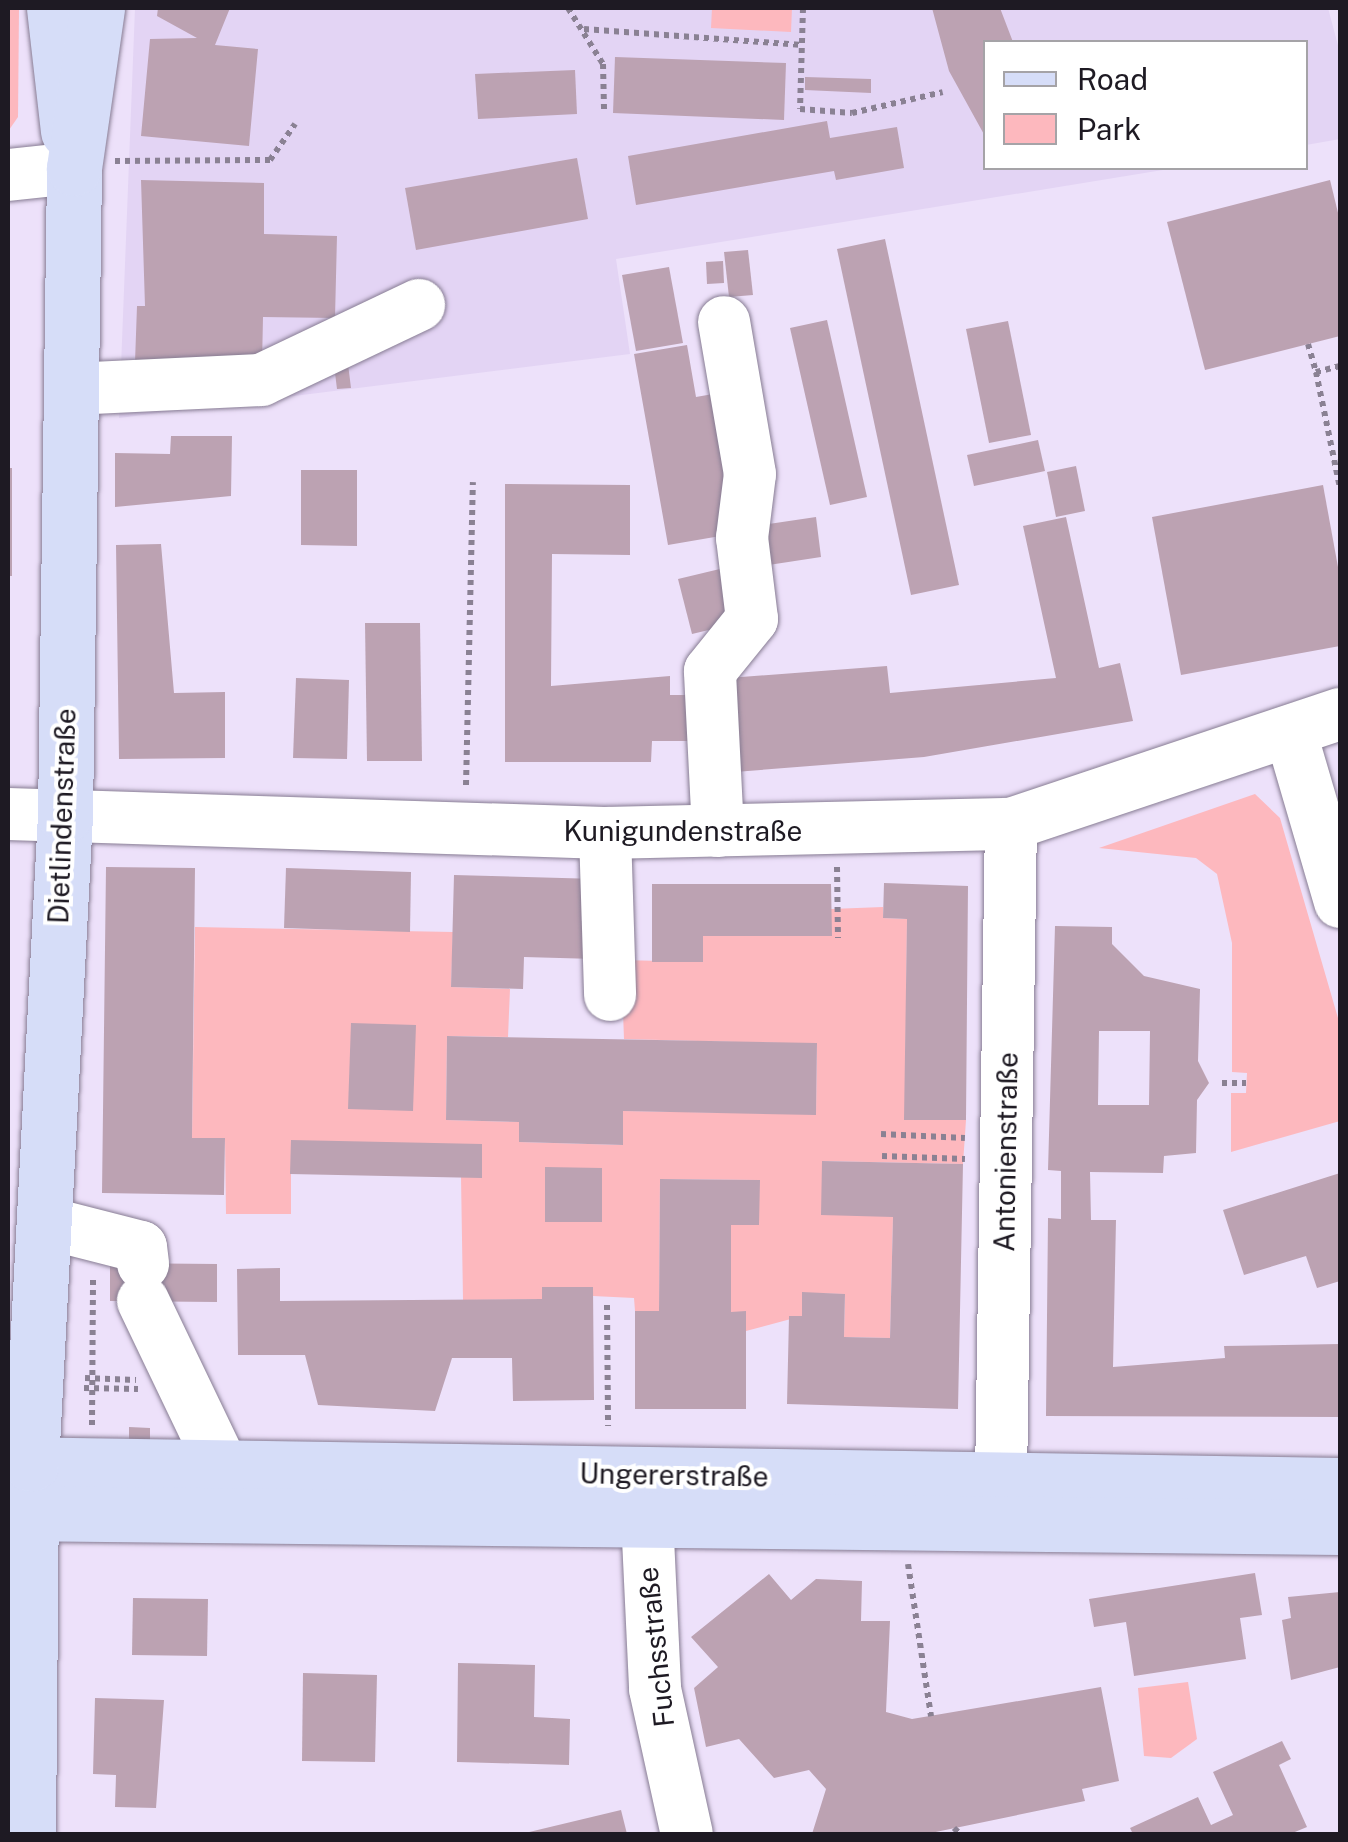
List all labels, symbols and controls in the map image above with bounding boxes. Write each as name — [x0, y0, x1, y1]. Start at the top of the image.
legend — [983, 40, 1308, 170]
text: Road — [1077, 61, 1148, 97]
text: Park — [1077, 111, 1141, 147]
street label: Dietlindenstraße — [41, 708, 83, 924]
street label: Kunigundenstraße — [564, 814, 802, 848]
street label: Antonienstraße — [987, 1052, 1025, 1252]
street label: Ungererstraße — [579, 1457, 769, 1493]
street label: Fuchsstraße — [631, 1565, 681, 1729]

